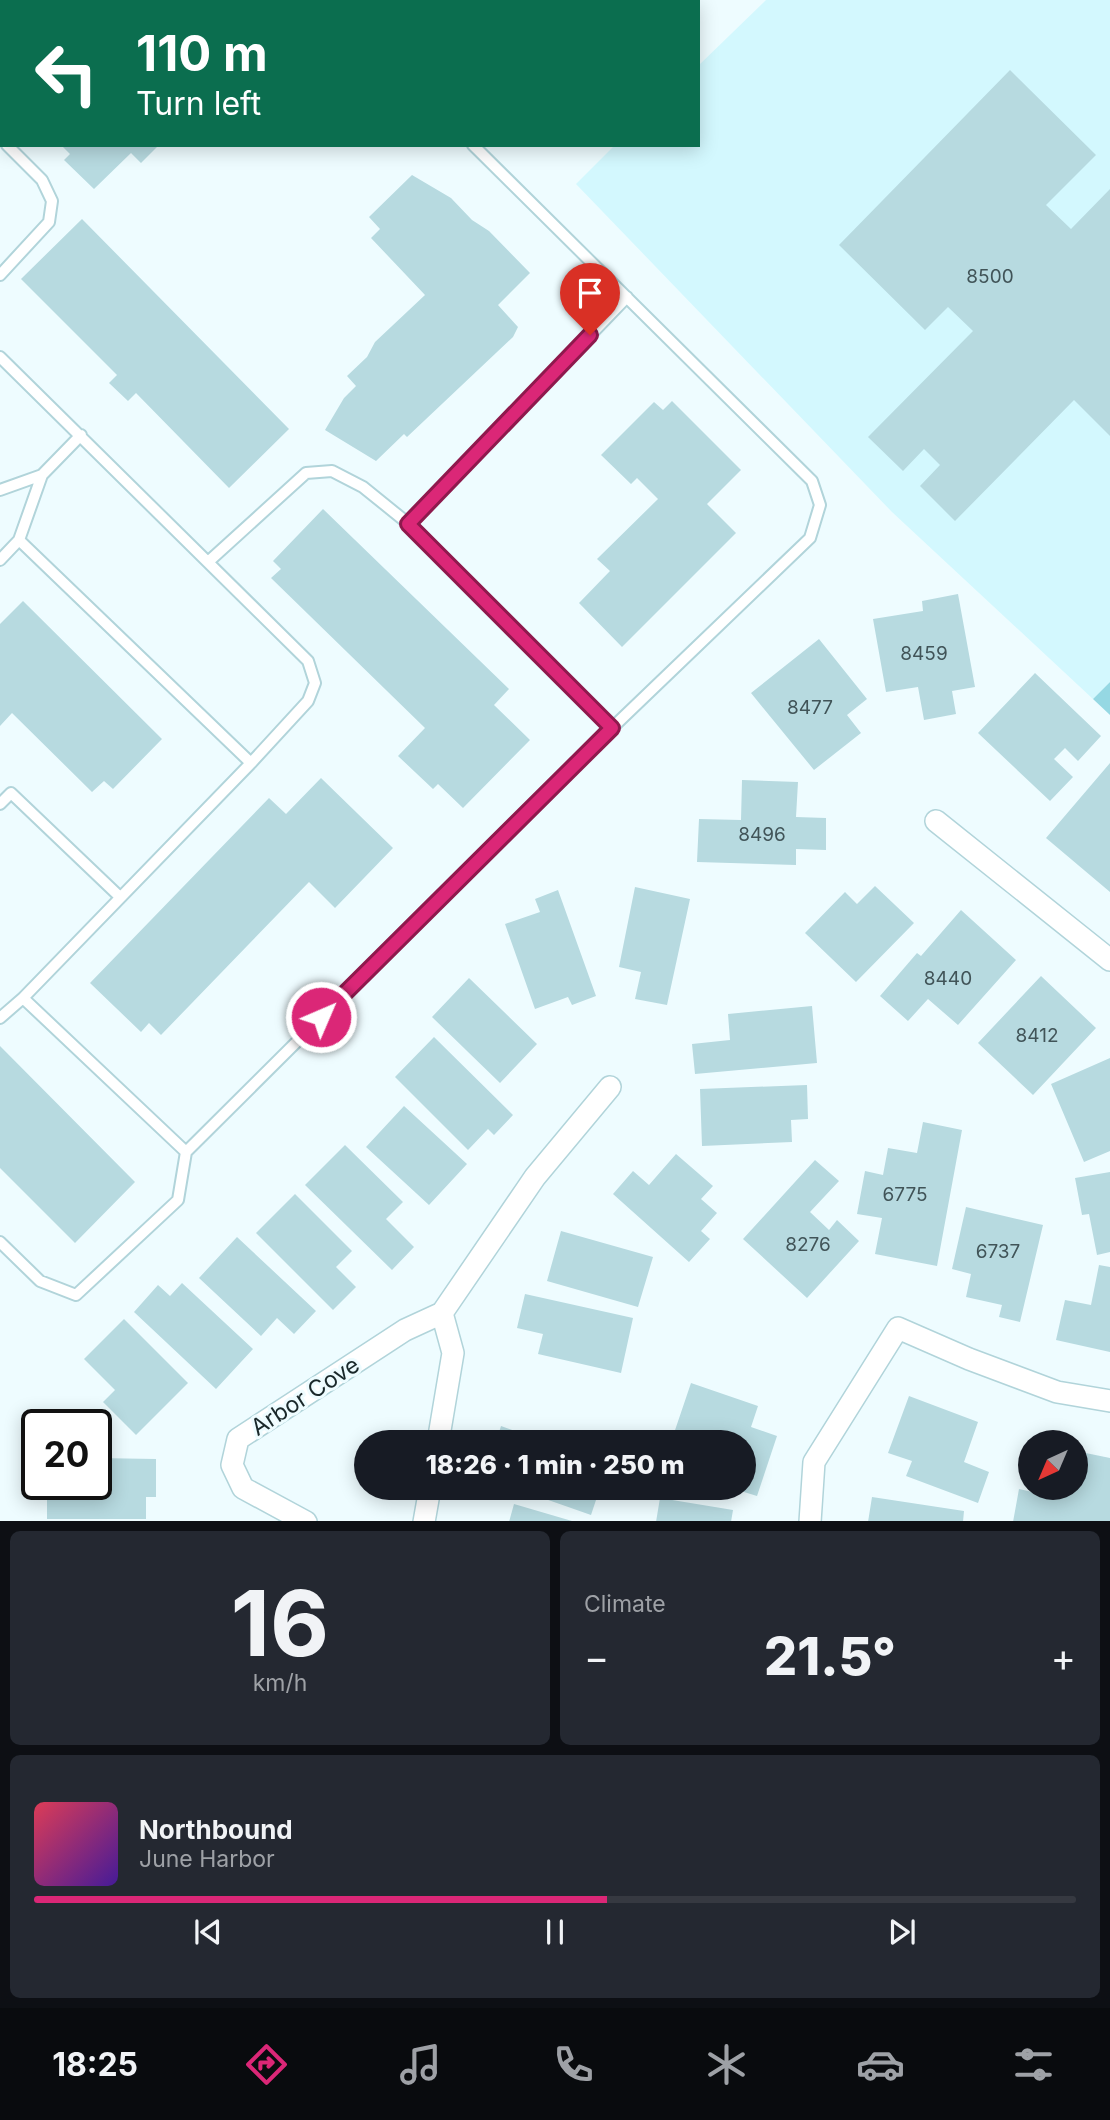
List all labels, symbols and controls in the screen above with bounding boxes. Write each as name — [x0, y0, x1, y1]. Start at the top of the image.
text: 110 m — [136, 24, 268, 83]
icon: left — [21, 28, 112, 119]
text: Turn left — [136, 84, 261, 123]
pin — [560, 263, 620, 335]
house number: 8500 — [966, 265, 1014, 288]
icon: arrive — [571, 274, 609, 312]
house number: 8459 — [900, 642, 948, 665]
house number: 8477 — [787, 696, 833, 719]
house number: 8496 — [738, 823, 786, 846]
house number: 8440 — [924, 967, 972, 990]
position arrow — [284, 980, 358, 1054]
house number: 8412 — [1016, 1024, 1058, 1047]
house number: 6775 — [882, 1183, 928, 1206]
house number: 8276 — [785, 1233, 831, 1256]
house number: 6737 — [976, 1240, 1020, 1263]
street label: Arbor Cove — [245, 1351, 365, 1441]
speed limit sign: 20 — [21, 1409, 112, 1500]
north arrow — [1018, 1430, 1088, 1500]
map controls — [1018, 1430, 1088, 1500]
text: 18:26 · 1 min · 250 m — [425, 1449, 685, 1480]
text: 16 — [231, 1568, 329, 1678]
text: Climate — [584, 1590, 666, 1618]
text: 21.5° — [764, 1625, 896, 1688]
text: − — [584, 1634, 609, 1680]
text: + — [1051, 1634, 1076, 1680]
text: km/h — [253, 1669, 307, 1697]
text: Northbound — [139, 1814, 293, 1845]
text: June Harbor — [139, 1845, 275, 1873]
icon: previous — [189, 1913, 227, 1951]
icon: pause — [536, 1913, 574, 1951]
icon: next — [883, 1913, 921, 1951]
icon: directions — [242, 2040, 291, 2089]
icon: music — [396, 2040, 445, 2089]
icon: phone — [549, 2040, 598, 2089]
icon: climate — [702, 2040, 751, 2089]
icon: car — [856, 2040, 905, 2089]
icon: filters — [1009, 2040, 1058, 2089]
text: 18:25 — [52, 2045, 138, 2084]

